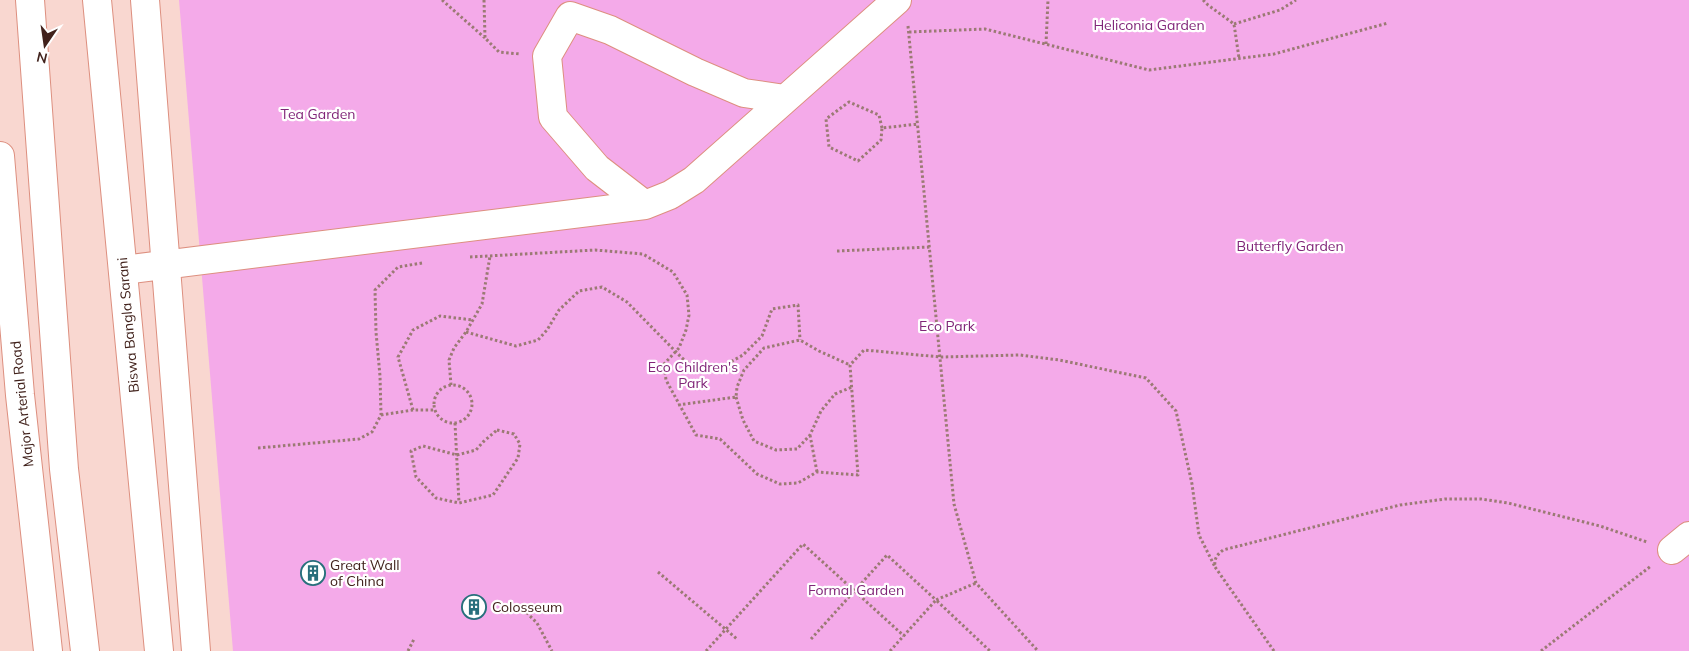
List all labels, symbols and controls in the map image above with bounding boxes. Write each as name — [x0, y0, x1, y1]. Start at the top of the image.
park label: Heliconia Garden — [1093, 16, 1205, 34]
north arrow — [20, 20, 70, 70]
text: N — [35, 48, 49, 68]
park label: Tea Garden — [281, 105, 355, 123]
park label: Butterfly Garden — [1236, 237, 1344, 255]
street label: Biswa Bangla Sarani — [113, 257, 143, 393]
park label: Eco Park — [919, 317, 976, 335]
street label: Major Arterial Road — [6, 340, 38, 468]
park label: Eco Children's Park — [648, 358, 738, 392]
place label: Great Wall of China — [330, 556, 400, 590]
building icon: Great Wall of China — [300, 560, 326, 586]
park label: Formal Garden — [808, 581, 904, 599]
building icon: Colosseum — [461, 594, 487, 620]
place label: Colosseum — [492, 598, 562, 616]

